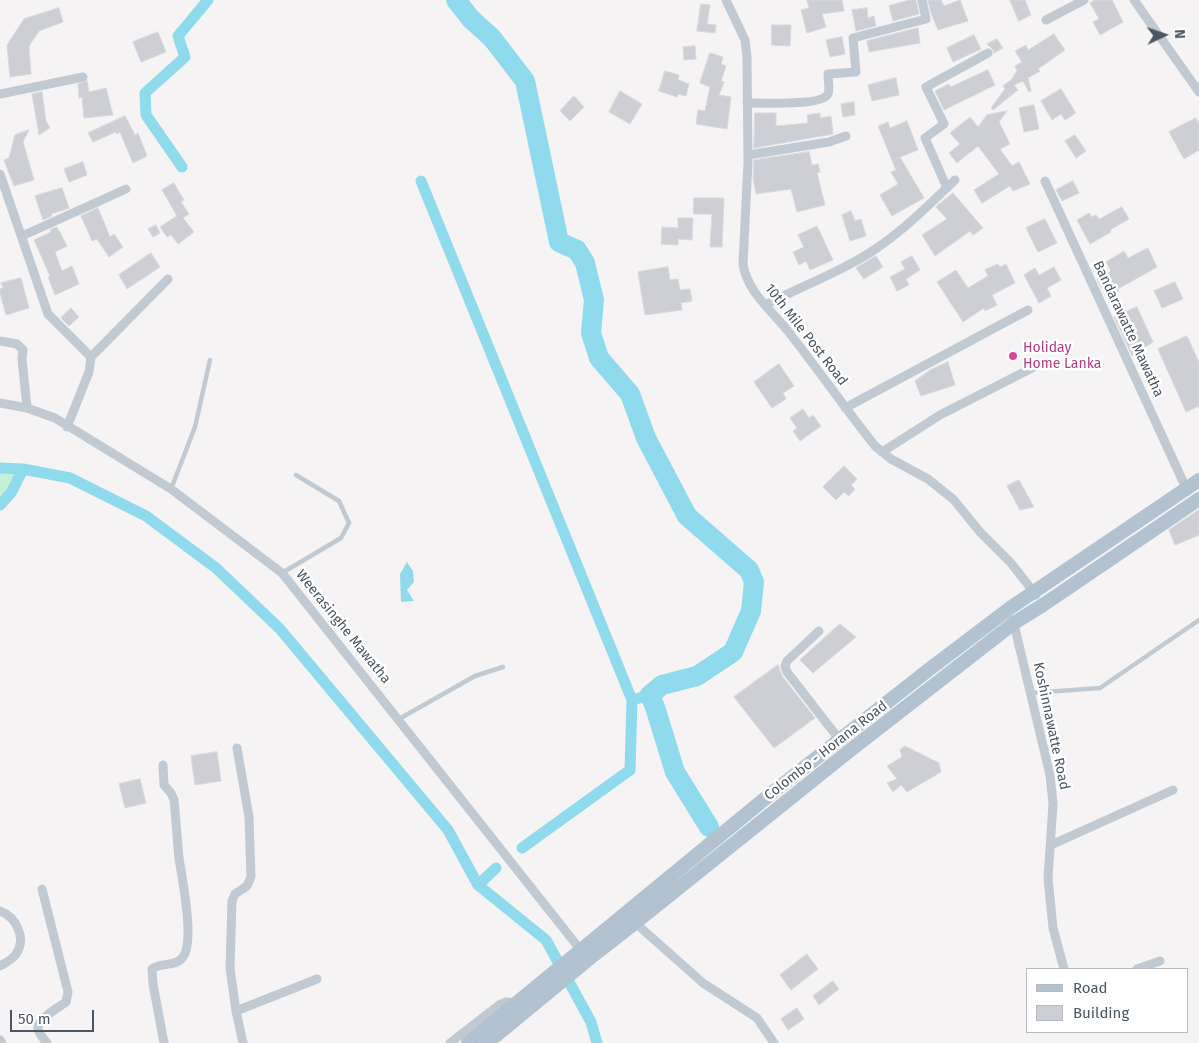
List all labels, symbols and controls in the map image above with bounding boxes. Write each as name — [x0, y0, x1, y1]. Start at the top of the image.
north arrow — [1139, 10, 1189, 60]
text: N — [1171, 29, 1188, 39]
street label: Bandarawatte Mawatha — [1089, 258, 1167, 400]
street label: 10th Mile Post Road — [761, 281, 851, 389]
place label: Holiday Home Lanka — [1023, 340, 1101, 372]
marker: Holiday Home Lanka — [1007, 350, 1019, 362]
street label: Weerasinghe Mawatha — [292, 567, 394, 687]
street label: Koshinnawatte Road — [1029, 661, 1073, 791]
street label: Colombo - Horana Road — [761, 698, 891, 804]
legend — [1026, 968, 1189, 1033]
text: Road — [1073, 979, 1108, 997]
scale bar — [12, 1000, 96, 1032]
text: Building — [1073, 1004, 1129, 1022]
text: 50 m — [18, 1010, 51, 1028]

